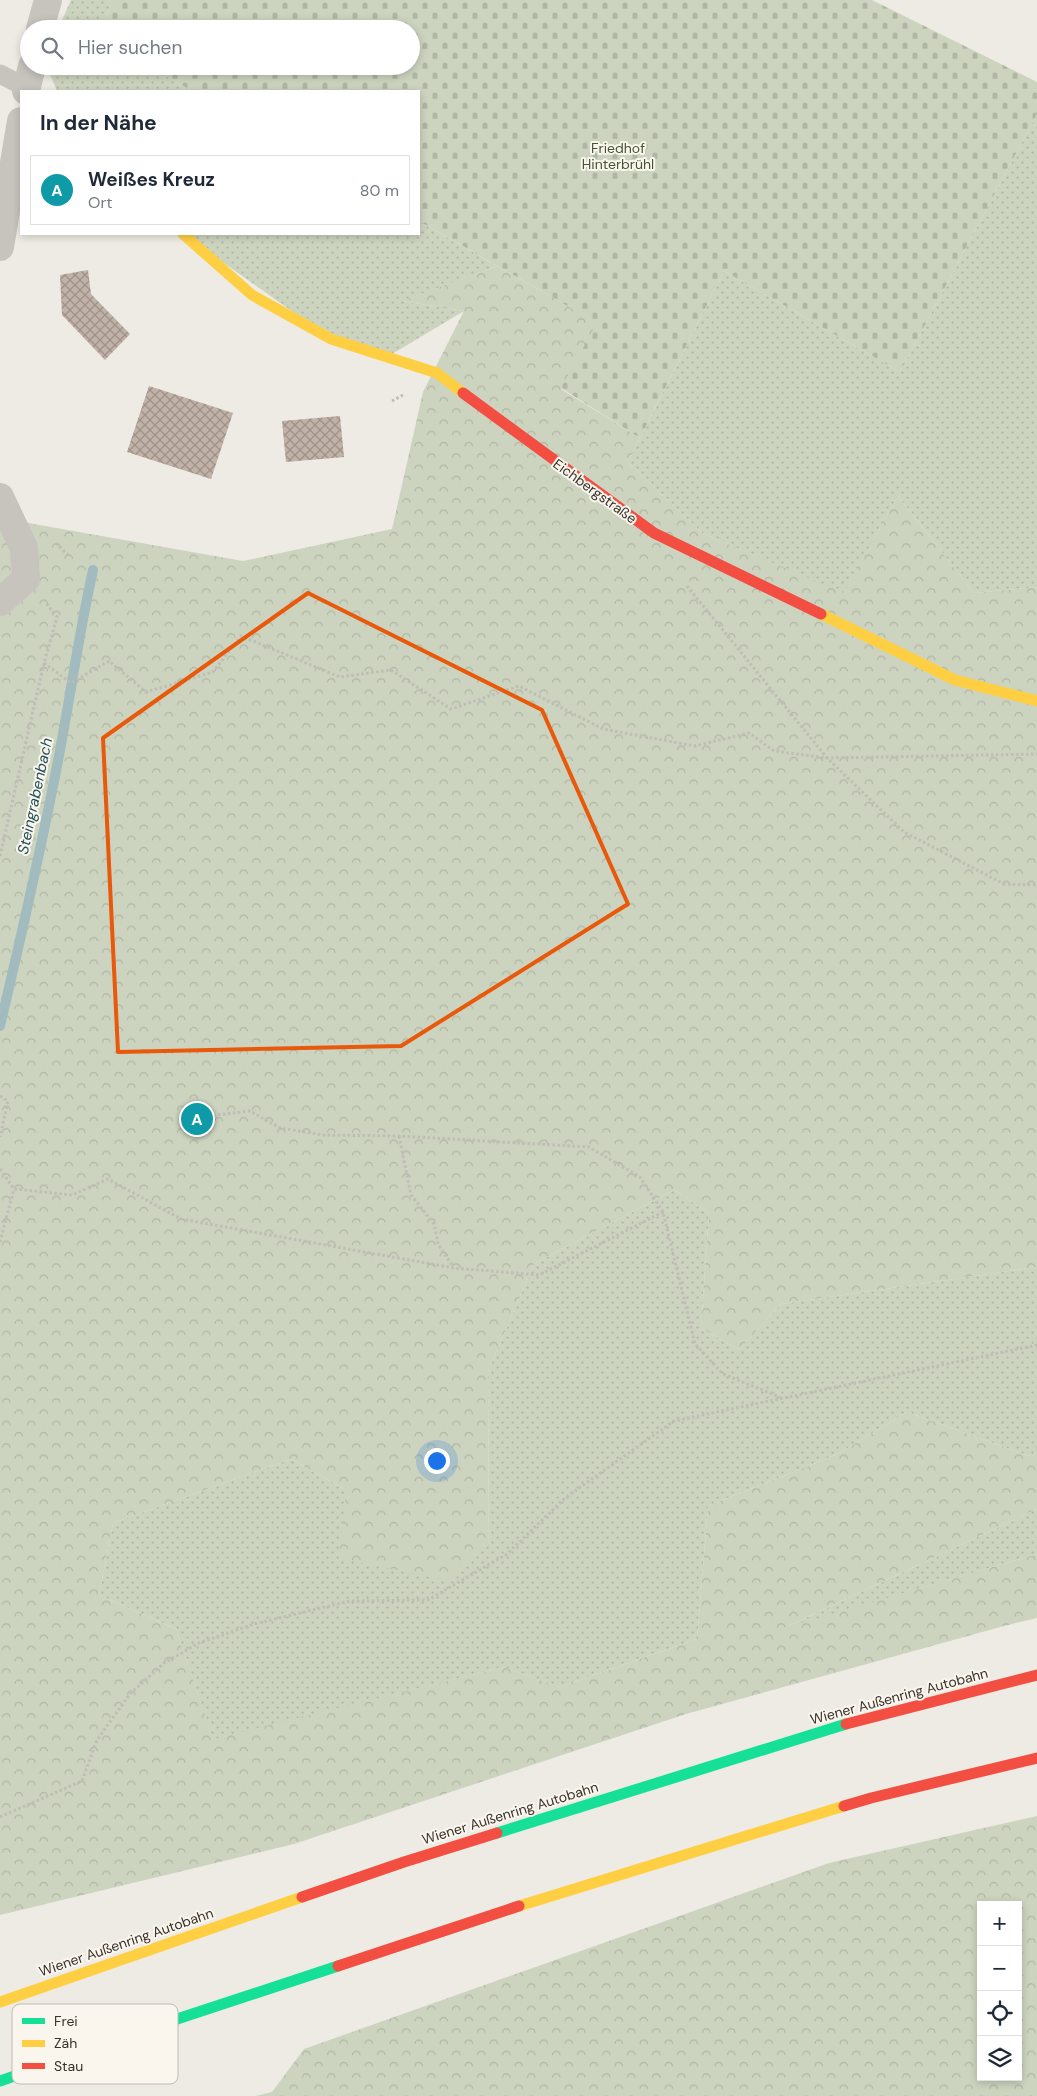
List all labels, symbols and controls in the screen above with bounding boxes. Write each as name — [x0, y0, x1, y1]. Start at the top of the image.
search box — [20, 20, 420, 75]
icon: search — [38, 34, 66, 62]
text: Hier suchen — [78, 35, 182, 60]
text: In der Nähe — [40, 109, 157, 137]
park label: Friedhof Hinterbrühl — [582, 139, 654, 173]
text: Weißes Kreuz — [88, 167, 215, 192]
text: A — [51, 180, 63, 201]
text: 80 m — [360, 180, 399, 201]
text: Ort — [88, 192, 113, 213]
street label: Eichbergstraße — [550, 455, 640, 527]
water label: Steingrabenbach — [13, 736, 57, 856]
pin: A — [181, 1100, 213, 1138]
your location — [424, 1448, 450, 1474]
street label: Wiener Außenring Autobahn — [808, 1664, 990, 1728]
street label: Wiener Außenring Autobahn — [420, 1778, 600, 1848]
map controls — [977, 1901, 1022, 2081]
button: + — [977, 1901, 1022, 1946]
street label: Wiener Außenring Autobahn — [36, 1904, 216, 1980]
button: − — [977, 1946, 1022, 1991]
button: locate — [977, 1991, 1022, 2036]
legend — [12, 2004, 178, 2084]
text: Frei — [54, 2012, 78, 2030]
text: Zäh — [54, 2034, 77, 2052]
button: layers — [977, 2036, 1022, 2081]
text: Stau — [54, 2057, 83, 2075]

